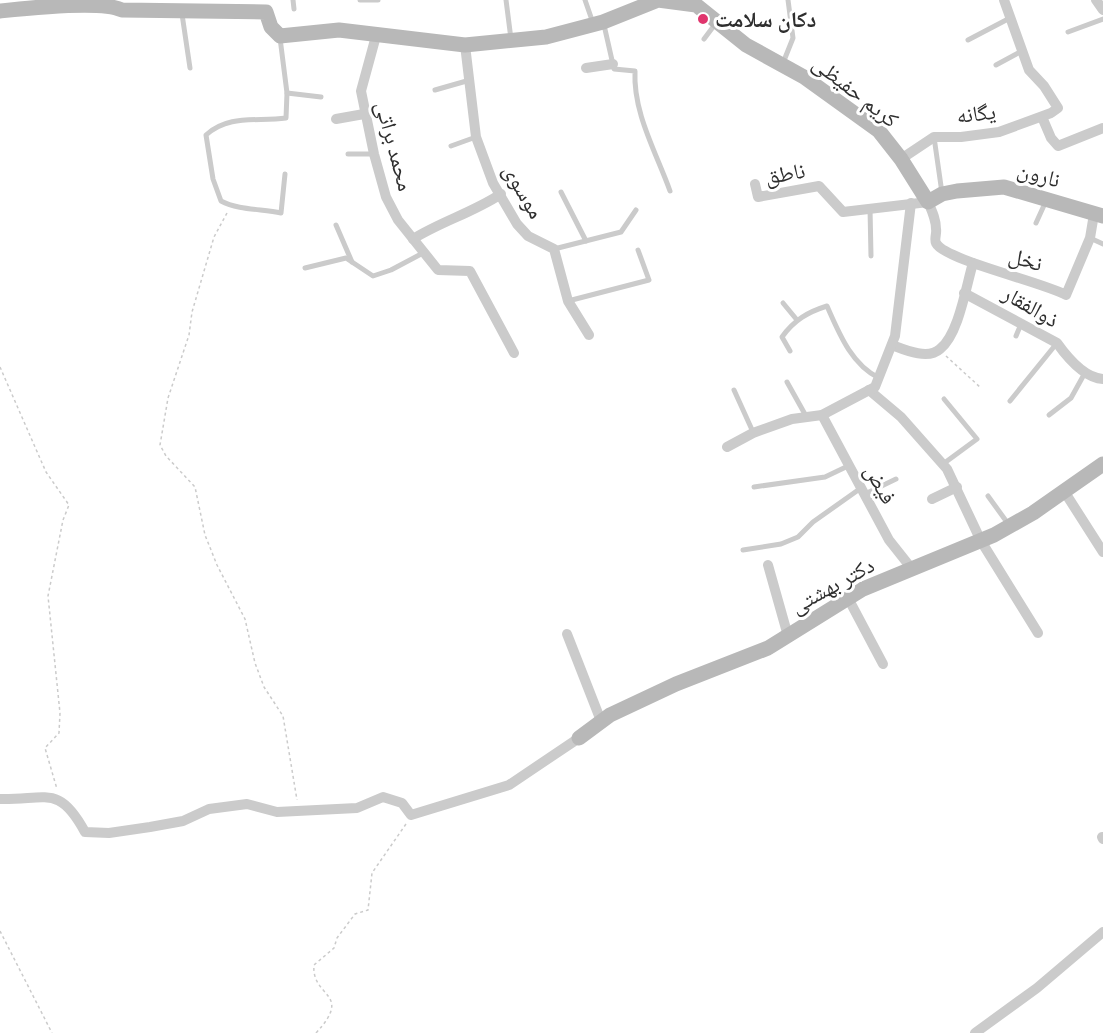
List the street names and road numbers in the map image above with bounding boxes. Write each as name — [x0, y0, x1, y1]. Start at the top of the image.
street label: کریم حفیظی — [806, 46, 906, 136]
street label: یگانه — [954, 94, 998, 132]
street label: محمد براتی — [367, 97, 423, 195]
street label: نارون — [1014, 152, 1064, 196]
street label: ناطق — [762, 153, 808, 193]
street label: موسوی — [495, 157, 553, 225]
street label: نخل — [1005, 238, 1047, 280]
street label: ذوالفقار — [995, 276, 1066, 336]
street label: فیض — [856, 458, 906, 510]
street label: دکتر بهشتی — [784, 548, 880, 622]

